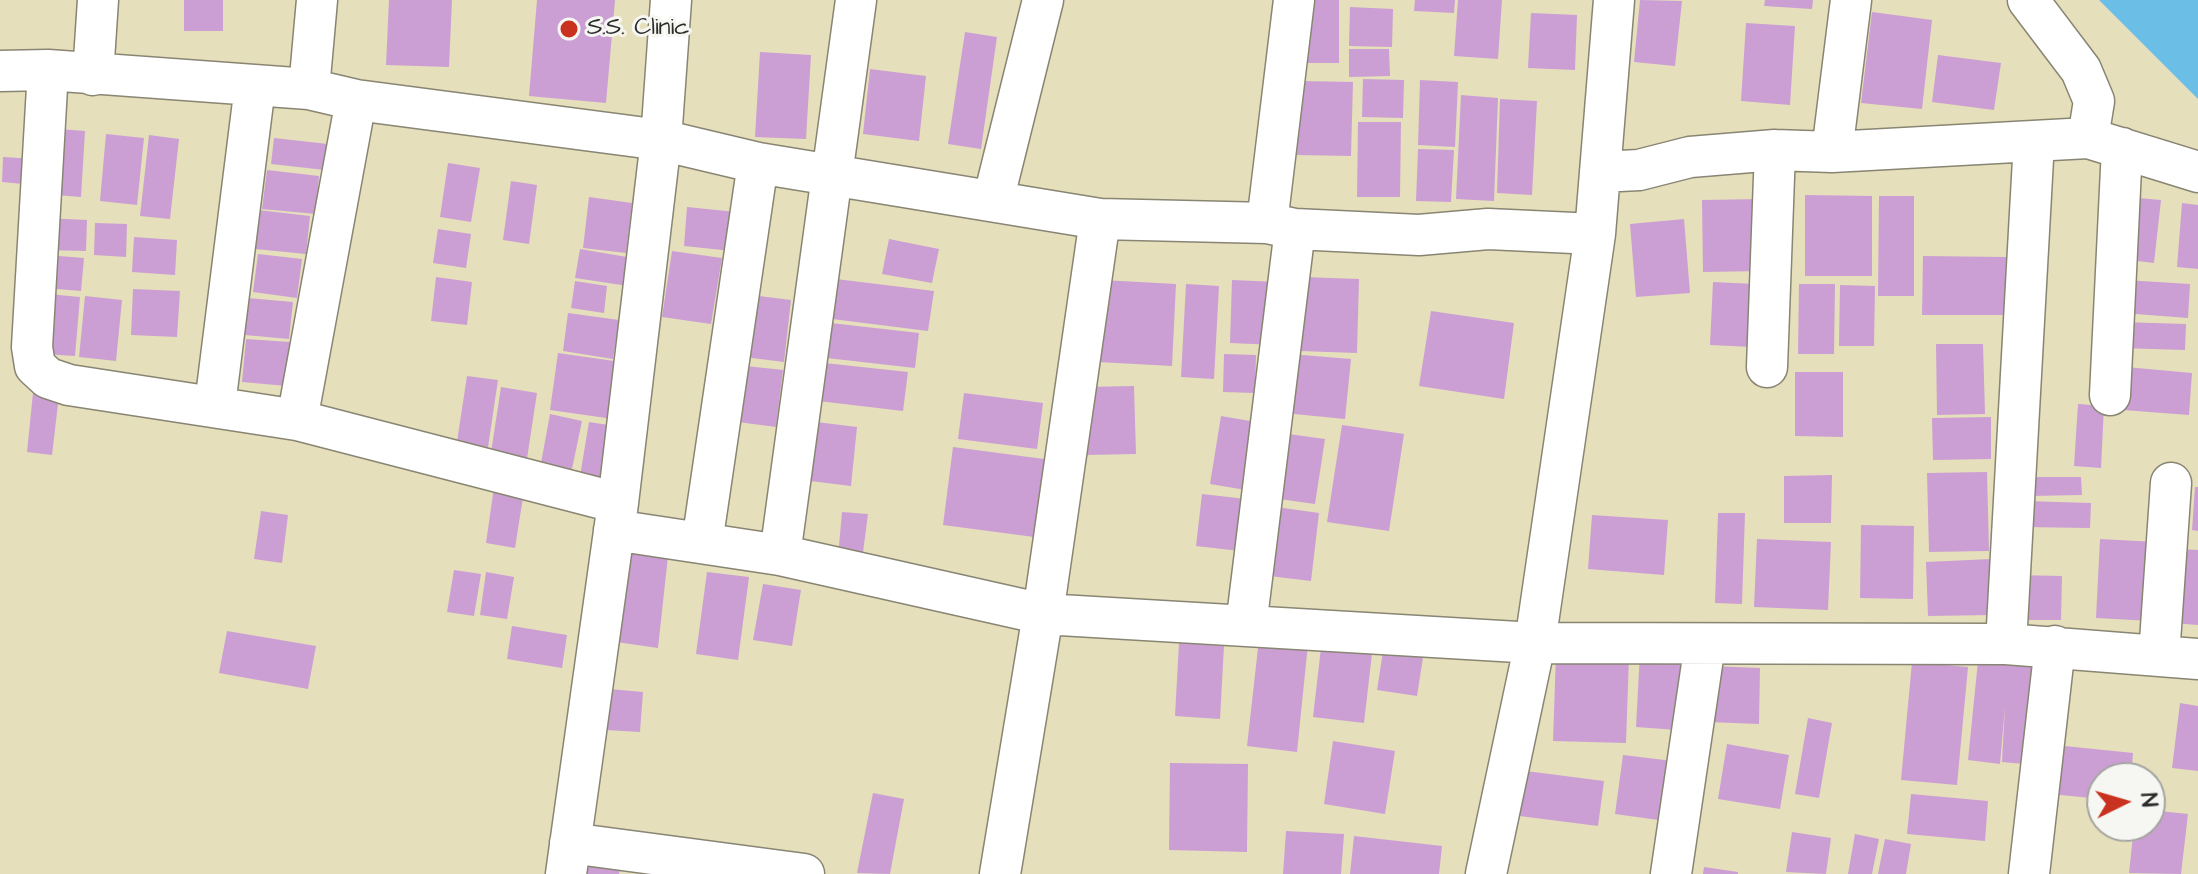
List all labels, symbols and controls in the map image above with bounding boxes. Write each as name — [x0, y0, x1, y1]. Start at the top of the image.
place label: S.S. Clinic — [587, 15, 689, 43]
marker: S.S. Clinic — [558, 18, 580, 40]
north arrow — [2086, 762, 2166, 842]
text: N — [2132, 792, 2164, 808]

